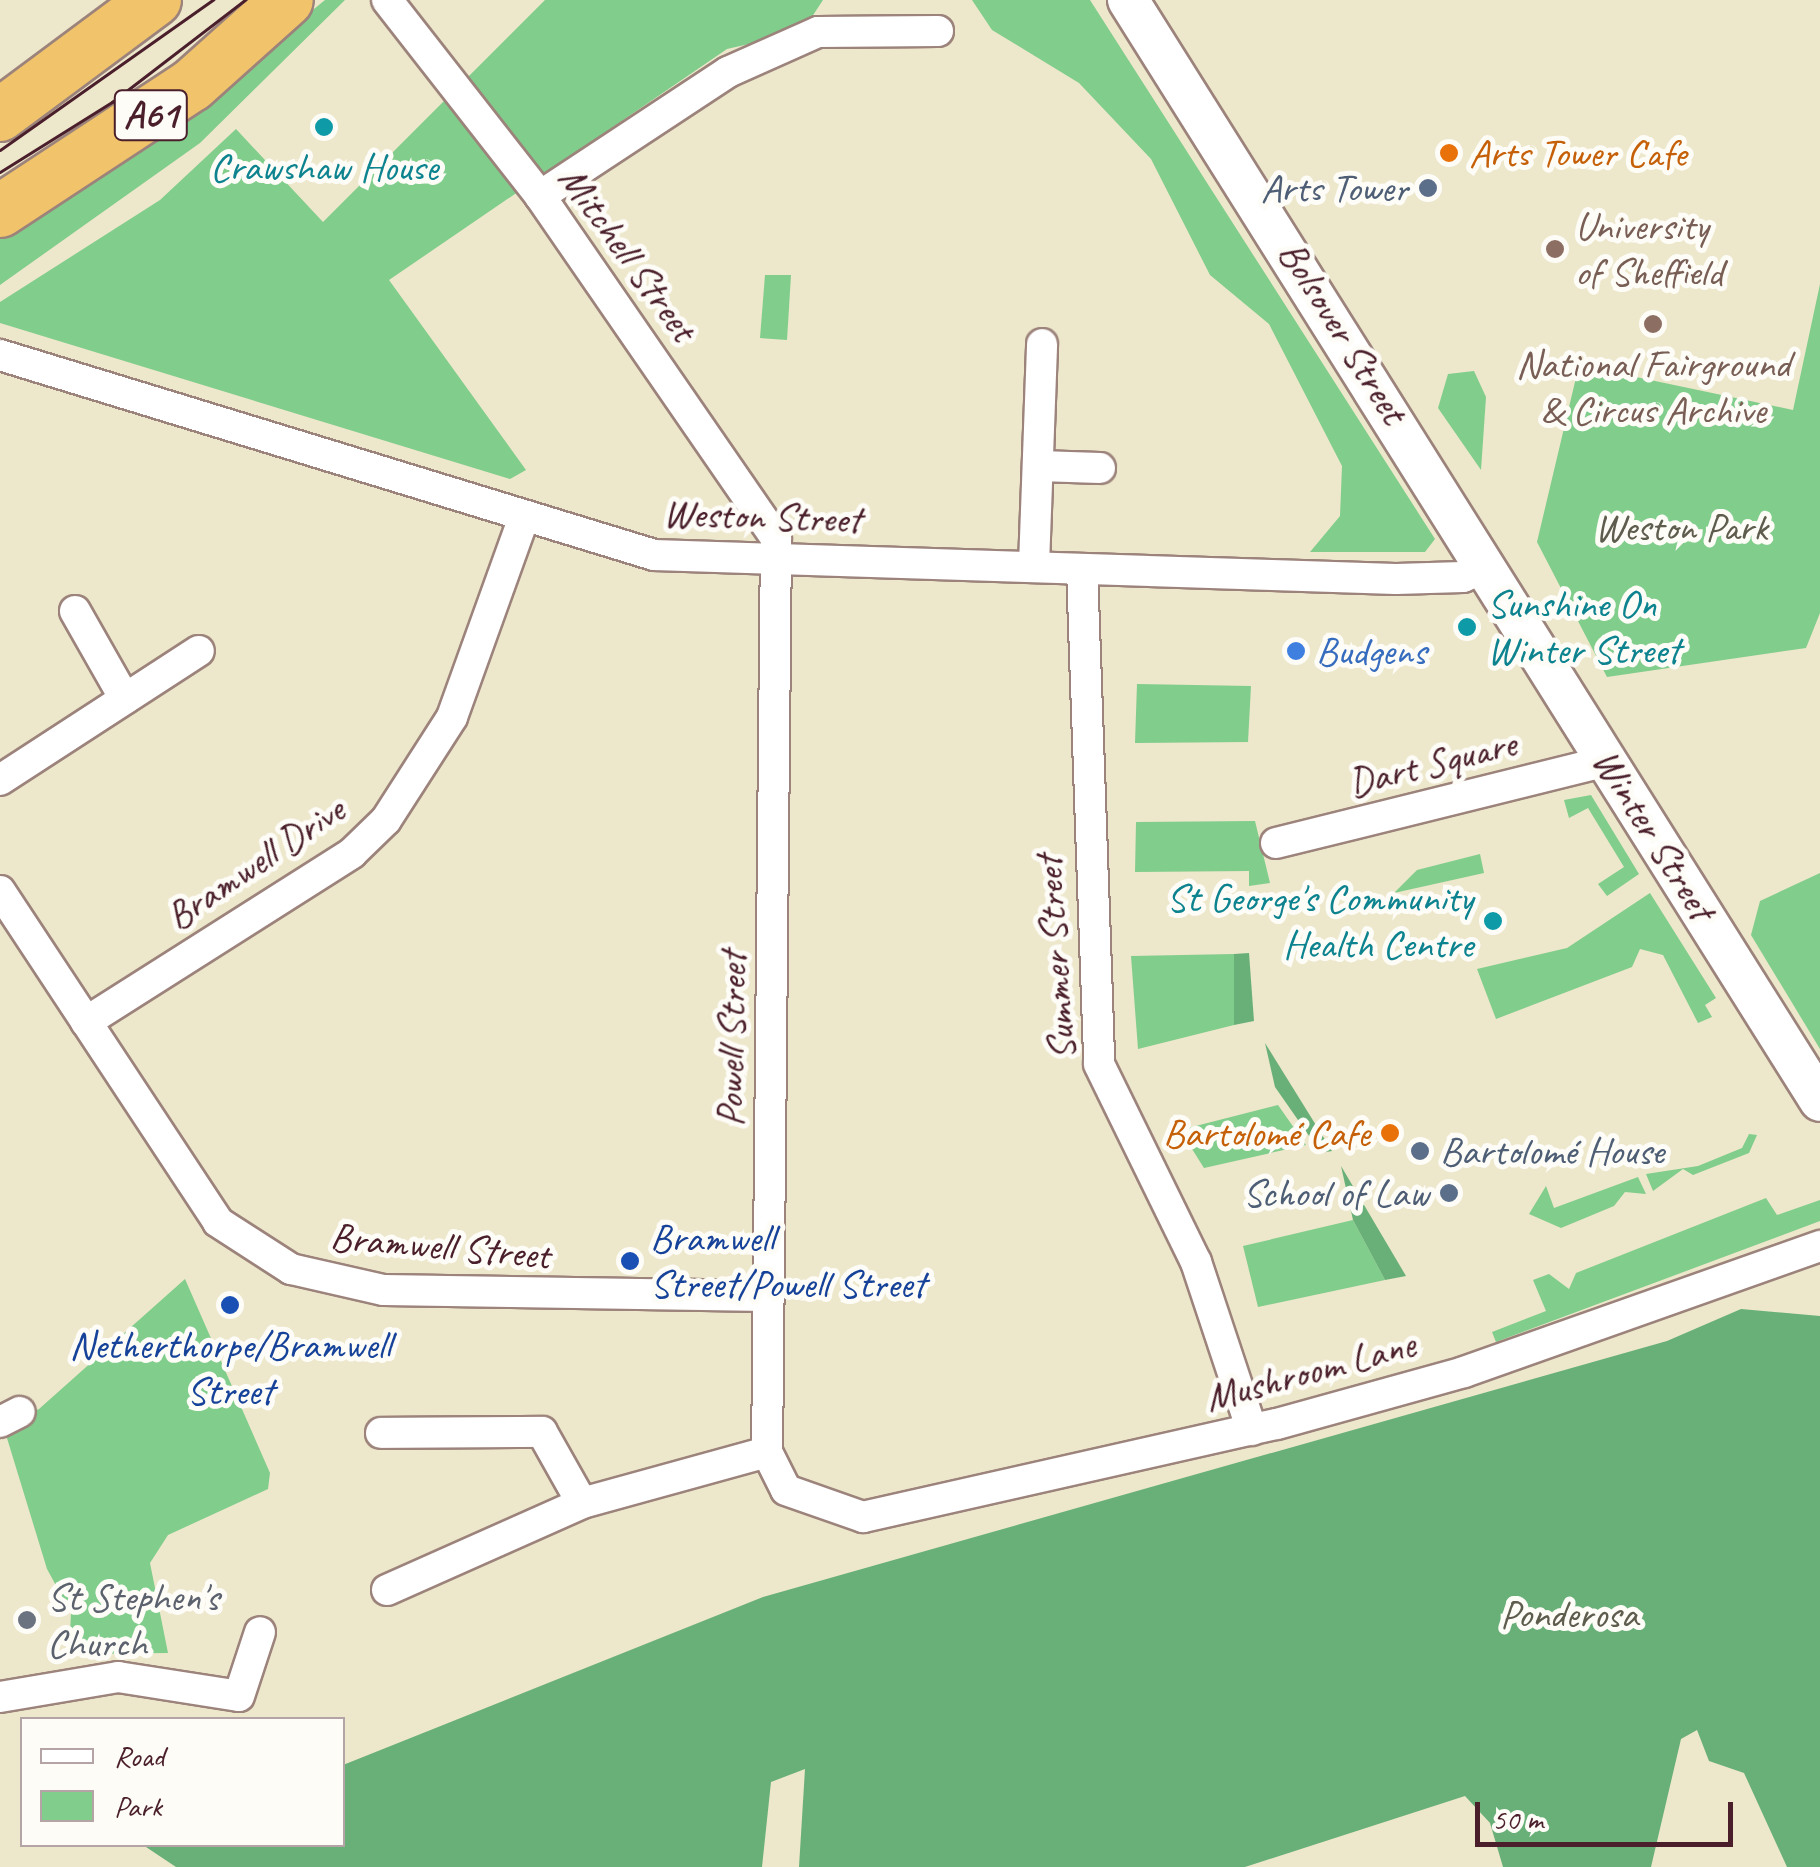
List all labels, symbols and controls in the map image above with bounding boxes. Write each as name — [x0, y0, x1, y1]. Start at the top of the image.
road number: A61 — [114, 82, 188, 148]
marker: Crawshaw House — [313, 116, 335, 138]
place label: Arts Tower Cafe — [1469, 129, 1687, 177]
marker: Arts Tower Cafe — [1438, 142, 1460, 164]
place label: Crawshaw House — [210, 143, 438, 191]
street label: Mitchell Street — [548, 156, 708, 350]
place label: Arts Tower — [1261, 164, 1408, 212]
marker: Arts Tower — [1417, 177, 1439, 199]
place label: University of Sheffield — [1575, 202, 1724, 296]
street label: Bolsover Street — [1268, 232, 1418, 432]
marker: University of Sheffield — [1544, 238, 1566, 260]
marker: National Fairground & Circus Archive — [1642, 313, 1664, 335]
place label: National Fairground & Circus Archive — [1515, 340, 1791, 434]
street label: Weston Street — [662, 489, 862, 543]
park label: Weston Park — [1594, 503, 1768, 551]
place label: Sunshine On Winter Street — [1487, 580, 1680, 674]
marker: Sunshine On Winter Street — [1456, 616, 1478, 638]
place label: Budgens — [1316, 627, 1426, 675]
marker: Budgens — [1285, 640, 1307, 662]
street label: Dart Square — [1344, 719, 1520, 807]
street label: Winter Street — [1583, 739, 1725, 929]
street label: Bramwell Drive — [156, 786, 354, 940]
street label: Summer Street — [1024, 854, 1086, 1062]
place label: St George's Community Health Centre — [1167, 874, 1473, 968]
marker: St George's Community Health Centre — [1482, 910, 1504, 932]
street label: Powell Street — [705, 951, 757, 1127]
place label: Bartolomé Cafe — [1163, 1109, 1370, 1157]
marker: Bartolomé Cafe — [1379, 1122, 1401, 1144]
place label: Bartolomé House — [1440, 1127, 1664, 1175]
marker: Bartolomé House — [1409, 1140, 1431, 1162]
place label: School of Law — [1243, 1169, 1429, 1217]
marker: School of Law — [1438, 1182, 1460, 1204]
street label: Bramwell Street — [328, 1212, 552, 1280]
place label: Bramwell Street/Powell Street — [650, 1214, 925, 1308]
marker: Bramwell Street/Powell Street — [619, 1250, 641, 1272]
marker: Netherthorpe/Bramwell Street — [219, 1294, 241, 1316]
street label: Mushroom Lane — [1200, 1320, 1420, 1422]
place label: Netherthorpe/Bramwell Street — [69, 1321, 391, 1415]
place label: St Stephen's Church — [47, 1573, 219, 1667]
park label: Ponderosa — [1500, 1590, 1638, 1638]
marker: St Stephen's Church — [16, 1609, 38, 1631]
legend — [20, 1717, 345, 1847]
text: Road — [114, 1737, 164, 1775]
scale bar — [1480, 1782, 1738, 1844]
text: Park — [114, 1787, 162, 1825]
text: 50 m — [1492, 1800, 1543, 1838]

